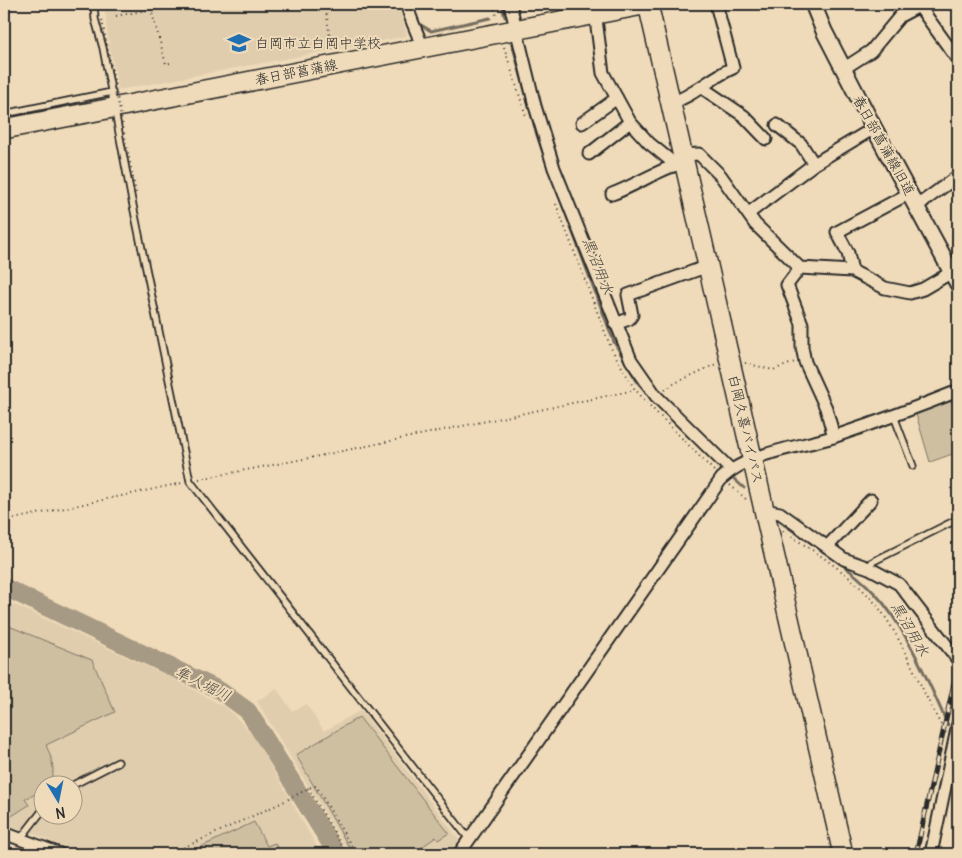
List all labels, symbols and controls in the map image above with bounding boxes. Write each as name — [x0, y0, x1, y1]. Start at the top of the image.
school or university icon: 白岡市立白岡中学校 — [226, 30, 252, 56]
place label: 白岡市立白岡中学校 — [255, 34, 381, 52]
street label: 春日部菖蒲線 — [253, 55, 339, 89]
street label: 春日部菖蒲線旧道 — [849, 92, 919, 198]
water label: 黒沼用水 — [579, 234, 618, 297]
street label: 白岡久喜バイパス — [725, 373, 767, 485]
water label: 黒沼用水 — [887, 598, 934, 659]
water label: 隼人堀川 — [172, 662, 234, 705]
north arrow — [32, 776, 82, 826]
text: N — [54, 803, 67, 823]

